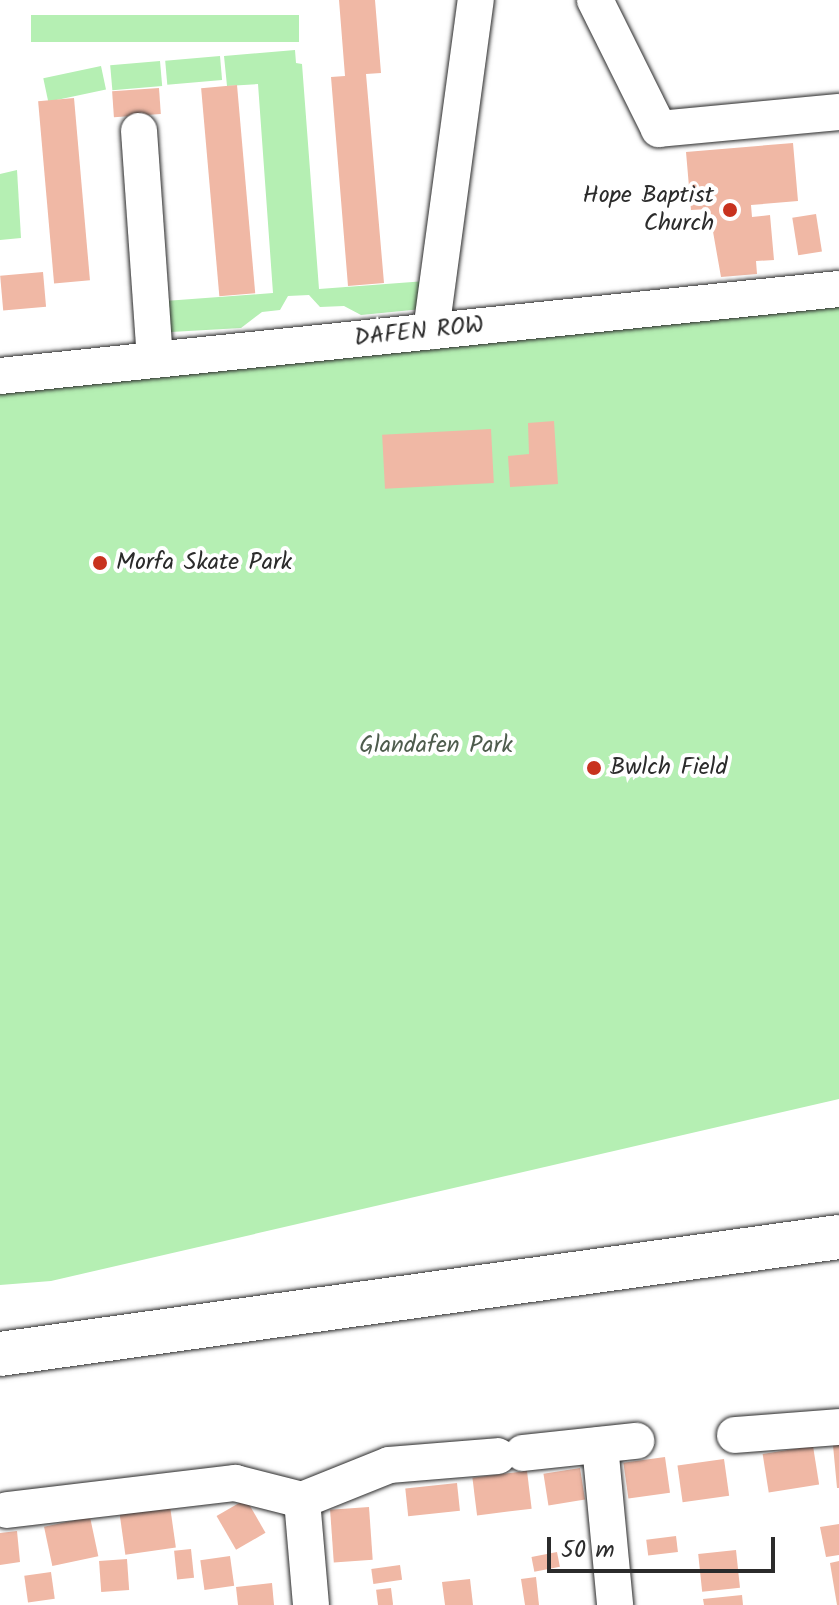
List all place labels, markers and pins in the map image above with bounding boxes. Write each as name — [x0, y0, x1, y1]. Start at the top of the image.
place label: Hope Baptist Church — [583, 182, 714, 238]
marker: Hope Baptist Church — [721, 201, 739, 219]
place label: Morfa Skate Park — [116, 549, 292, 577]
marker: Morfa Skate Park — [91, 554, 109, 572]
place label: Bwlch Field — [610, 754, 727, 782]
marker: Bwlch Field — [585, 759, 603, 777]

